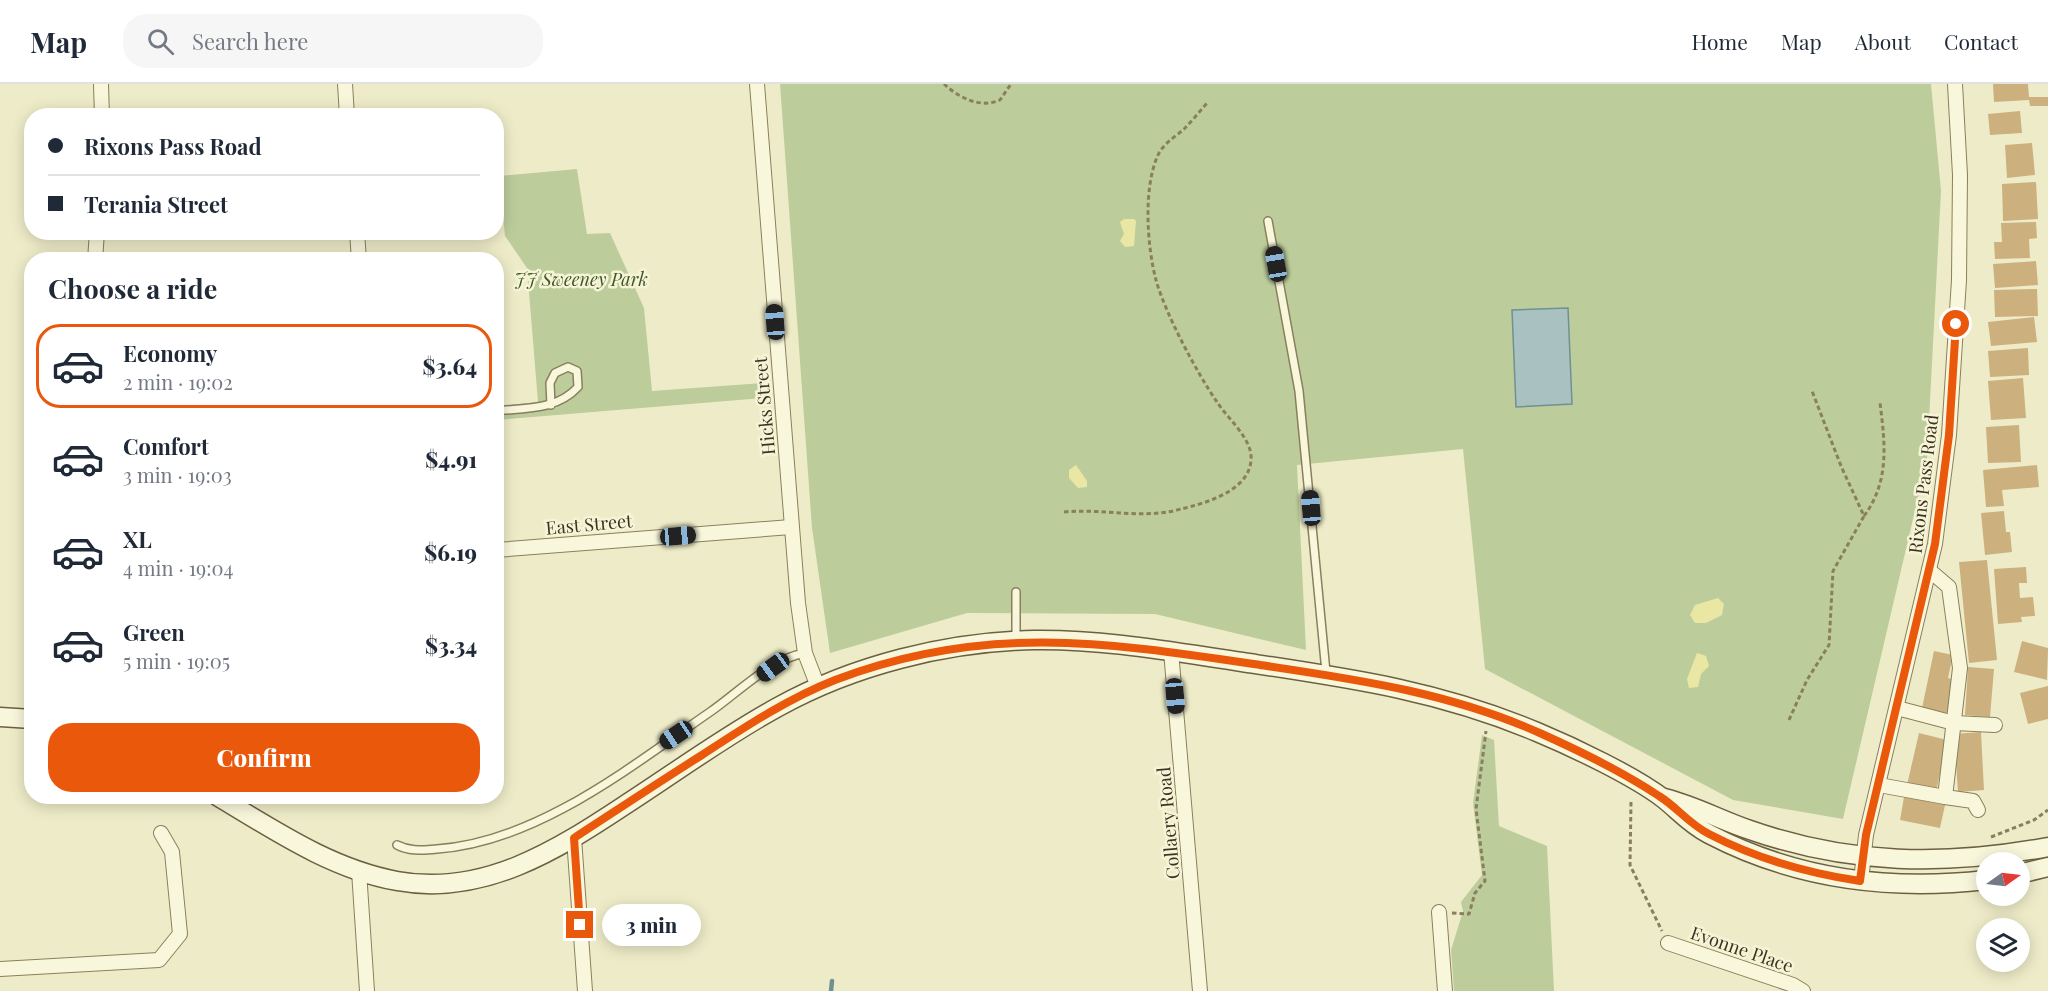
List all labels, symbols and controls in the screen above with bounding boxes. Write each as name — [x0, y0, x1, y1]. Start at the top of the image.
search box — [123, 14, 543, 68]
text: Map — [30, 23, 87, 60]
icon: search — [144, 25, 177, 58]
text: Search here — [192, 26, 308, 56]
text: Home — [1692, 27, 1748, 55]
text: Map — [1781, 27, 1822, 55]
text: About — [1855, 27, 1911, 55]
text: Contact — [1944, 27, 2018, 55]
text: Rixons Pass Road — [84, 131, 262, 161]
text: Terania Street — [84, 189, 228, 219]
car — [1264, 245, 1288, 283]
park label: JJ Sweeney Park — [514, 267, 648, 291]
text: Choose a ride — [48, 270, 217, 306]
car — [765, 303, 785, 341]
route start — [1942, 310, 1969, 337]
text: Economy — [123, 338, 217, 368]
icon: car — [51, 339, 105, 393]
text: $3.64 — [422, 351, 477, 381]
street label: Hicks Street — [748, 355, 780, 456]
text: 2 min · 19:02 — [123, 368, 233, 395]
street label: Rixons Pass Road — [1903, 413, 1944, 555]
text: Comfort — [123, 431, 209, 461]
icon: car — [51, 432, 105, 486]
text: $4.91 — [425, 444, 477, 474]
text: 3 min · 19:03 — [123, 461, 232, 488]
car — [1300, 489, 1322, 527]
street label: East Street — [545, 508, 634, 540]
text: XL — [123, 524, 152, 554]
icon: car — [51, 525, 105, 579]
car — [659, 525, 697, 547]
text: $6.19 — [424, 537, 477, 567]
text: 4 min · 19:04 — [123, 554, 233, 581]
text: Green — [123, 617, 185, 647]
icon: car — [51, 618, 105, 672]
text: $3.34 — [425, 630, 477, 660]
text: 5 min · 19:05 — [123, 647, 230, 674]
car — [753, 649, 793, 685]
car — [1164, 677, 1186, 715]
car — [656, 717, 696, 753]
button: Confirm — [48, 723, 480, 792]
street label: Collaery Road — [1151, 765, 1185, 880]
north arrow — [1976, 852, 2030, 906]
map controls — [1976, 852, 2030, 972]
callout: 3 min — [601, 904, 700, 946]
route end — [566, 911, 593, 938]
text: 3 min — [626, 911, 677, 938]
button: layers — [1976, 918, 2030, 972]
street label: Evonne Place — [1688, 920, 1796, 978]

